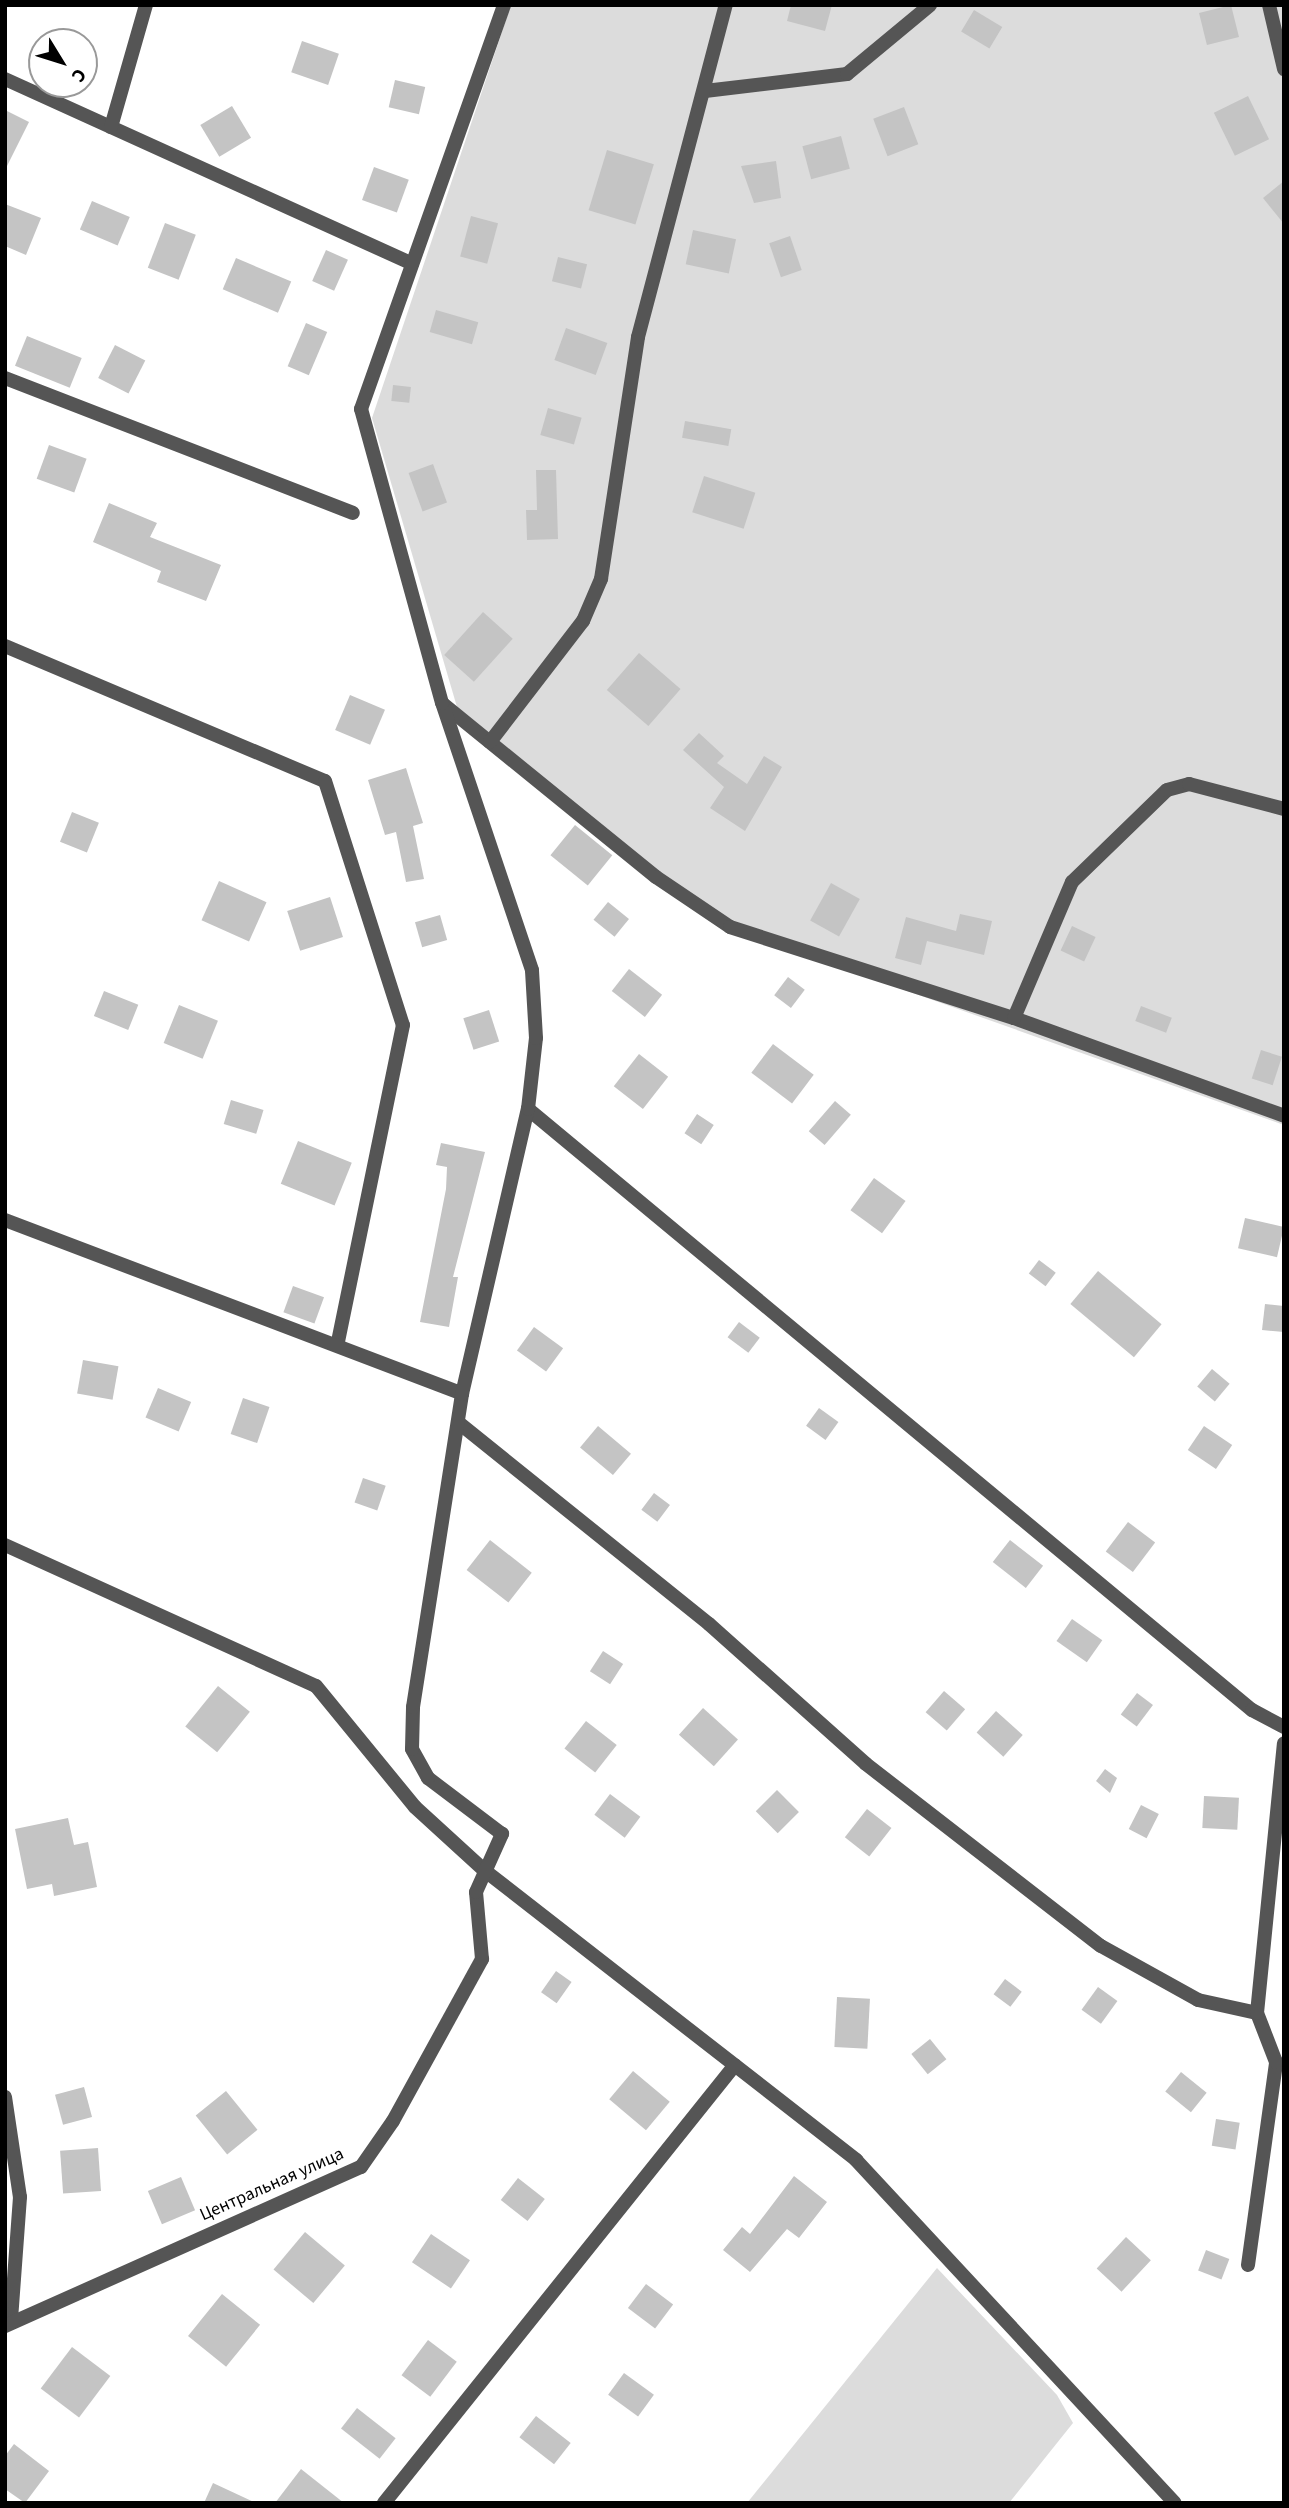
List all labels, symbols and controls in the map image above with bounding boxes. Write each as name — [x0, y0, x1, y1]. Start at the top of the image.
north arrow — [28, 28, 98, 98]
text: С — [64, 62, 92, 88]
street label: Центральная улица — [197, 2144, 347, 2226]

